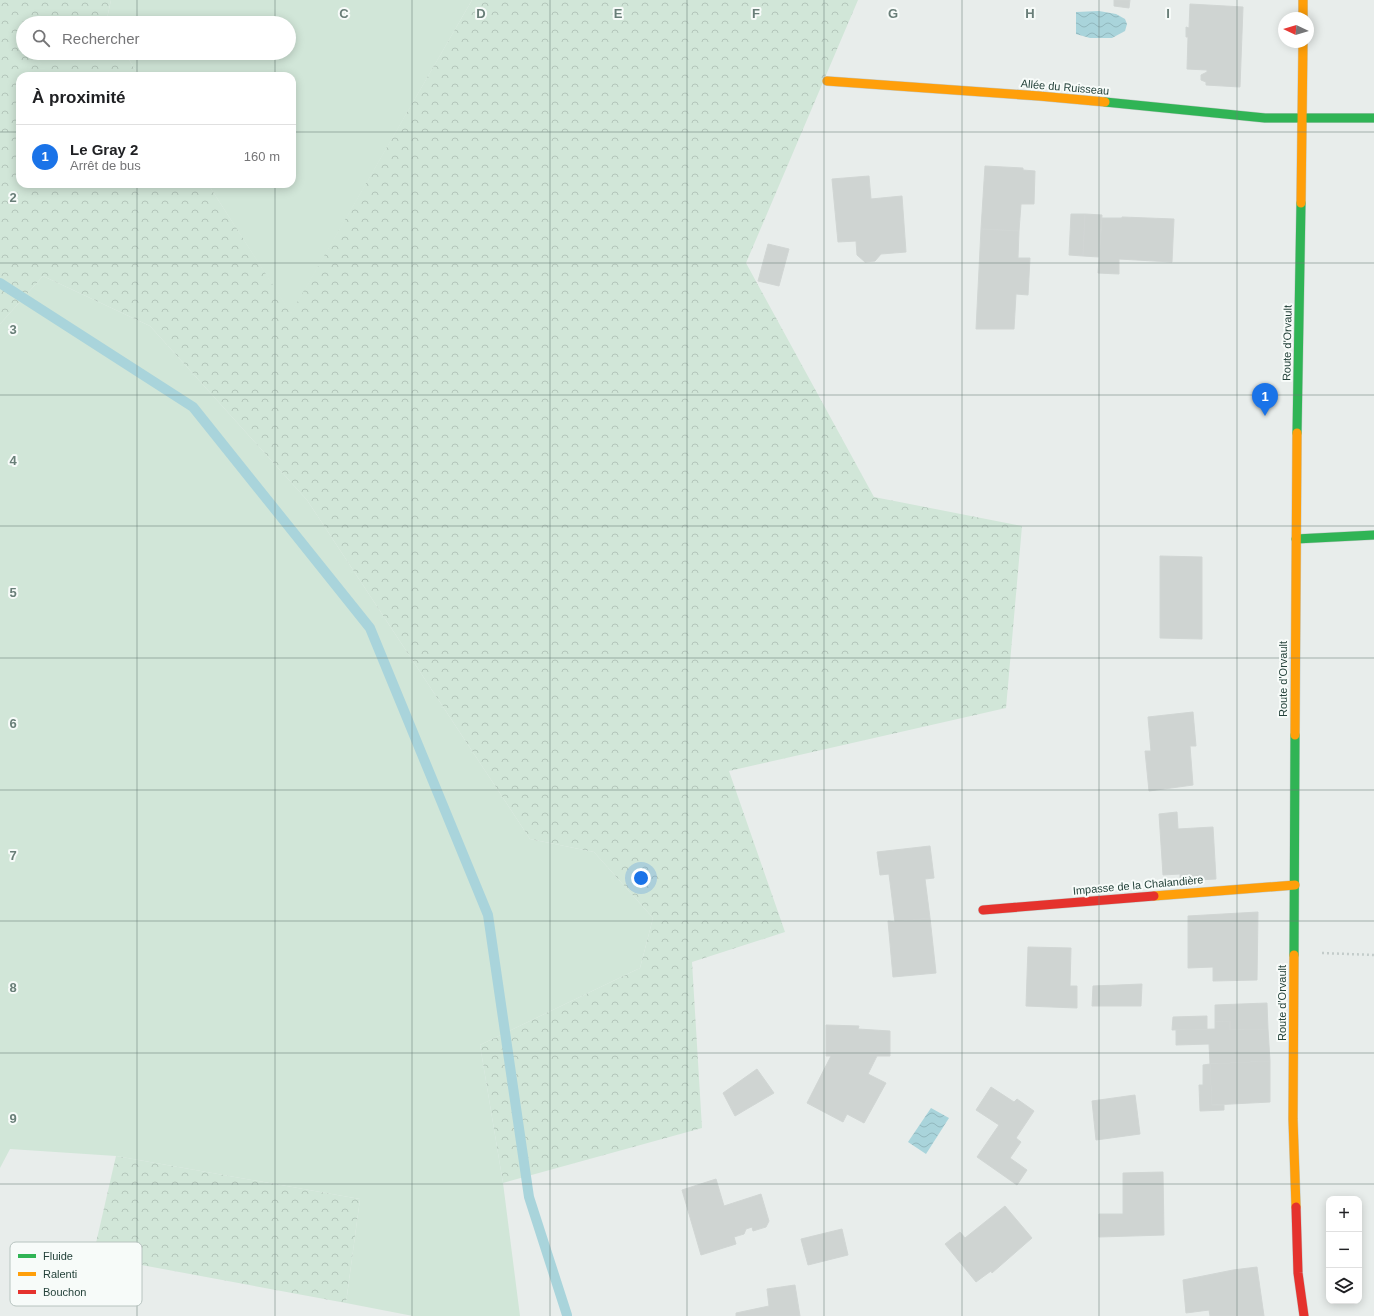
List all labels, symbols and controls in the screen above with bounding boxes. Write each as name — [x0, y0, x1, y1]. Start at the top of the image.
text: C — [339, 6, 349, 21]
text: D — [476, 6, 486, 21]
text: E — [614, 6, 623, 21]
text: F — [752, 6, 760, 21]
text: G — [888, 6, 898, 21]
text: H — [1025, 6, 1035, 21]
text: I — [1166, 6, 1170, 21]
north arrow — [1278, 12, 1314, 48]
search box — [16, 16, 296, 60]
icon: search — [30, 27, 52, 49]
text: Rechercher — [62, 30, 140, 47]
street label: Allée du Ruisseau — [1020, 77, 1110, 97]
text: À proximité — [32, 88, 126, 107]
text: Le Gray 2 — [70, 141, 138, 158]
text: 1 — [41, 149, 49, 164]
text: 160 m — [244, 149, 280, 164]
text: Arrêt de bus — [70, 158, 141, 173]
text: 2 — [9, 190, 17, 205]
street label: Route d'Orvault — [1280, 305, 1294, 381]
text: 3 — [9, 322, 17, 337]
pin: 1 — [1252, 383, 1278, 416]
text: 4 — [9, 453, 17, 468]
text: 5 — [9, 585, 17, 600]
street label: Route d'Orvault — [1277, 641, 1289, 717]
text: 6 — [9, 716, 17, 731]
text: 7 — [9, 848, 17, 863]
your location — [631, 868, 651, 888]
street label: Impasse de la Chalandière — [1072, 873, 1204, 897]
street label: Route d'Orvault — [1276, 965, 1288, 1041]
text: 8 — [9, 980, 17, 995]
text: 9 — [9, 1111, 17, 1126]
map controls — [1326, 1196, 1362, 1304]
button: + — [1326, 1196, 1362, 1232]
button: − — [1326, 1232, 1362, 1268]
legend — [10, 1242, 142, 1306]
text: Fluide — [43, 1250, 73, 1262]
text: Ralenti — [43, 1268, 77, 1280]
button: layers — [1326, 1268, 1362, 1304]
text: Bouchon — [43, 1286, 86, 1298]

